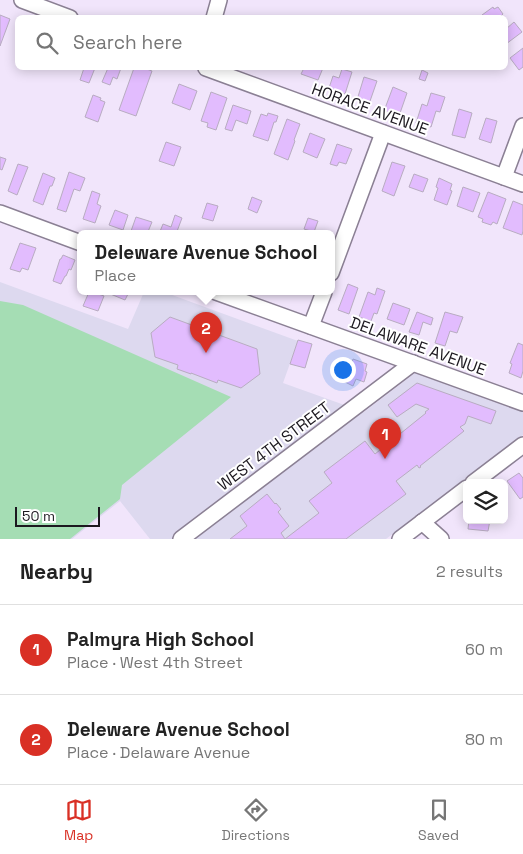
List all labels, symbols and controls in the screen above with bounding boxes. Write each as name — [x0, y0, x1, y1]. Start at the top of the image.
search box — [15, 15, 508, 70]
icon: search — [33, 29, 61, 57]
text: Search here — [73, 30, 183, 55]
street label: HORACE AVENUE — [309, 78, 431, 140]
popup — [77, 230, 335, 295]
text: Deleware Avenue School — [95, 240, 317, 265]
text: Place — [95, 265, 136, 286]
pin: 2 — [190, 312, 222, 353]
street label: DELAWARE AVENUE — [347, 312, 489, 380]
your location — [330, 357, 356, 383]
street label: WEST 4TH STREET — [213, 397, 335, 495]
pin: 1 — [369, 418, 401, 459]
map controls — [463, 479, 508, 524]
button: layers — [463, 479, 508, 524]
scale bar — [15, 504, 100, 527]
text: 50 m — [22, 507, 55, 525]
text: Nearby — [20, 558, 93, 585]
text: 2 results — [436, 561, 503, 582]
text: Palmyra High School — [67, 627, 254, 652]
text: 1 — [32, 639, 40, 660]
text: 60 m — [465, 639, 503, 660]
text: Place · West 4th Street — [67, 652, 243, 673]
text: Deleware Avenue School — [67, 717, 290, 742]
text: 2 — [31, 729, 41, 750]
text: 80 m — [465, 729, 503, 750]
text: Place · Delaware Avenue — [67, 742, 250, 763]
tab: Map — [64, 796, 93, 844]
tab: Directions — [221, 796, 290, 844]
tab: Saved — [418, 796, 459, 844]

